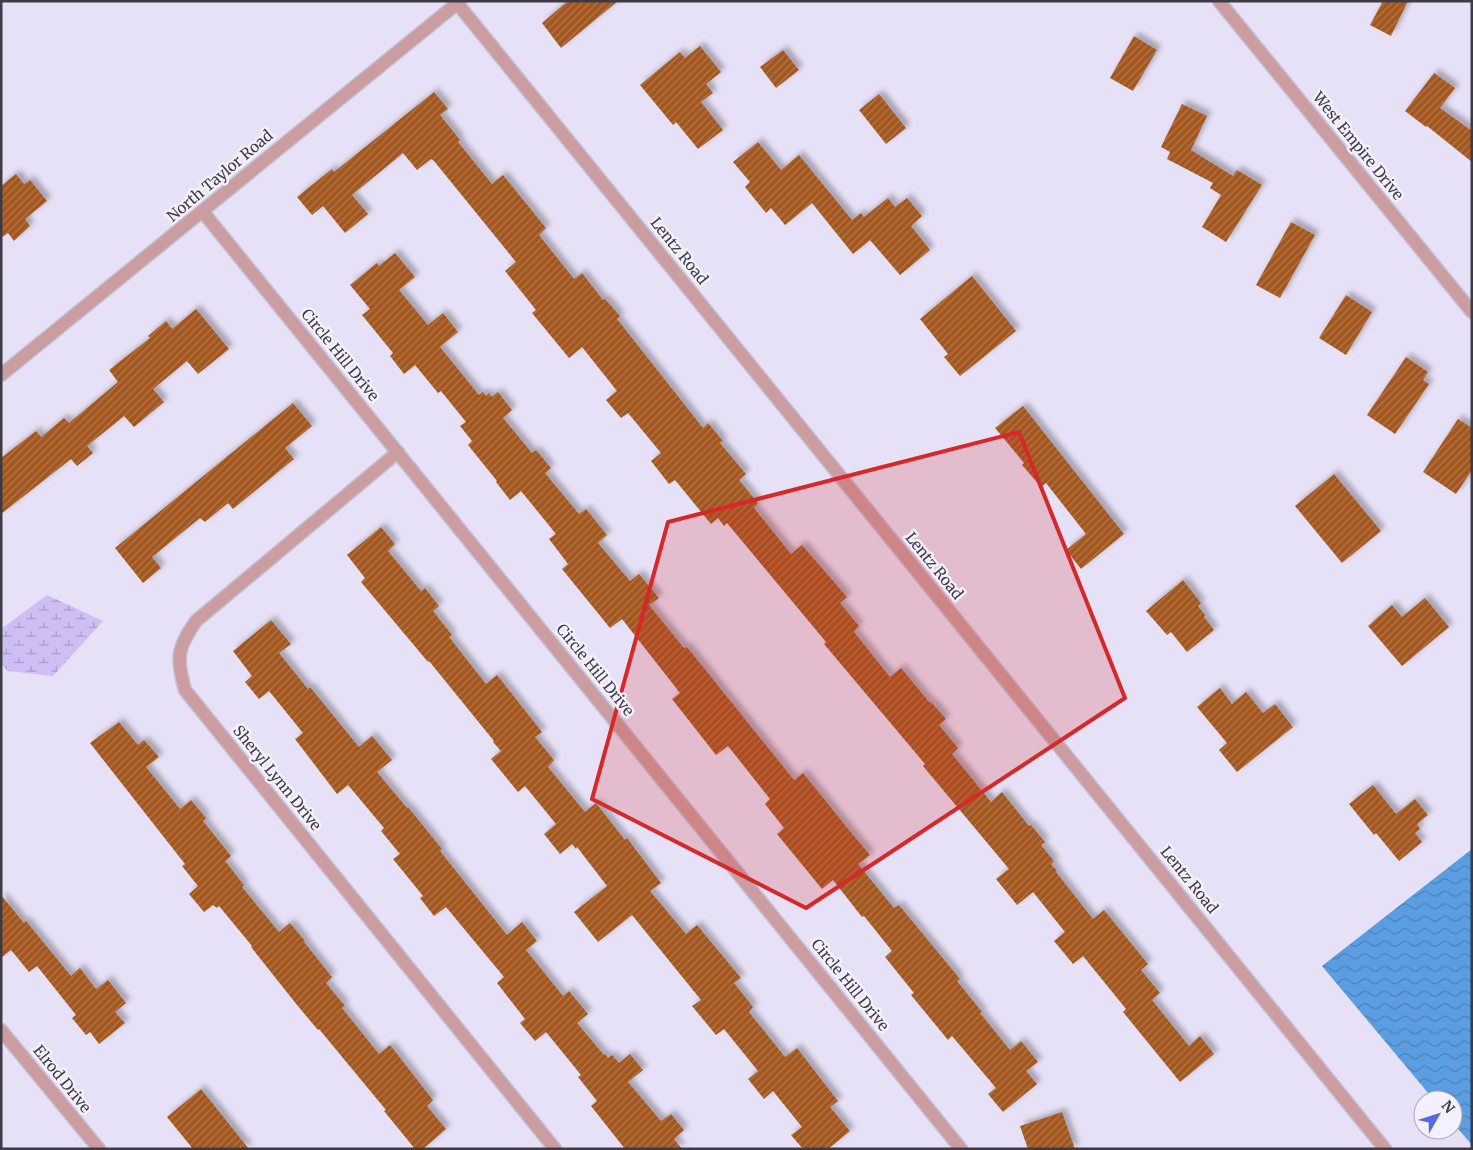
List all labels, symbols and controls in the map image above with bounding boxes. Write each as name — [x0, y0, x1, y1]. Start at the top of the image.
street label: West Empire Drive — [1308, 87, 1408, 204]
street label: North Taylor Road — [163, 126, 277, 225]
street label: Lentz Road — [647, 213, 712, 288]
street label: Circle Hill Drive — [297, 305, 383, 405]
street label: Lentz Road — [902, 528, 967, 603]
street label: Circle Hill Drive — [552, 620, 638, 720]
street label: Sheryl Lynn Drive — [229, 721, 326, 834]
street label: Lentz Road — [1157, 842, 1222, 917]
street label: Circle Hill Drive — [807, 935, 893, 1035]
street label: Elrod Drive — [29, 1041, 95, 1116]
north arrow — [1413, 1090, 1463, 1140]
text: N — [1438, 1097, 1459, 1117]

